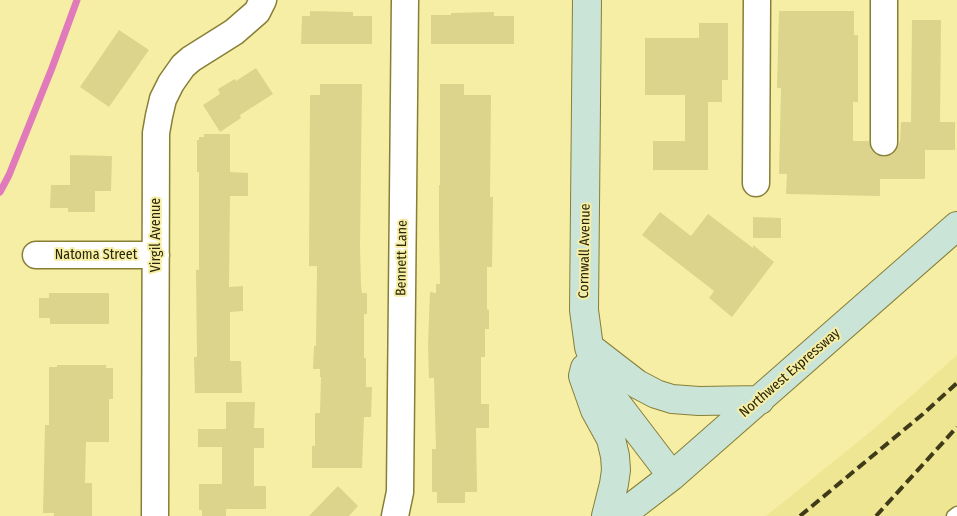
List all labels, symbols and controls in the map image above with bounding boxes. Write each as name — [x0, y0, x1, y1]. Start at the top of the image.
street label: Virgil Avenue — [148, 198, 164, 272]
street label: Cornwall Avenue — [576, 203, 594, 299]
street label: Bennett Lane — [393, 220, 411, 296]
street label: Natoma Street — [55, 247, 137, 263]
street label: Northwest Expressway — [736, 325, 844, 421]

